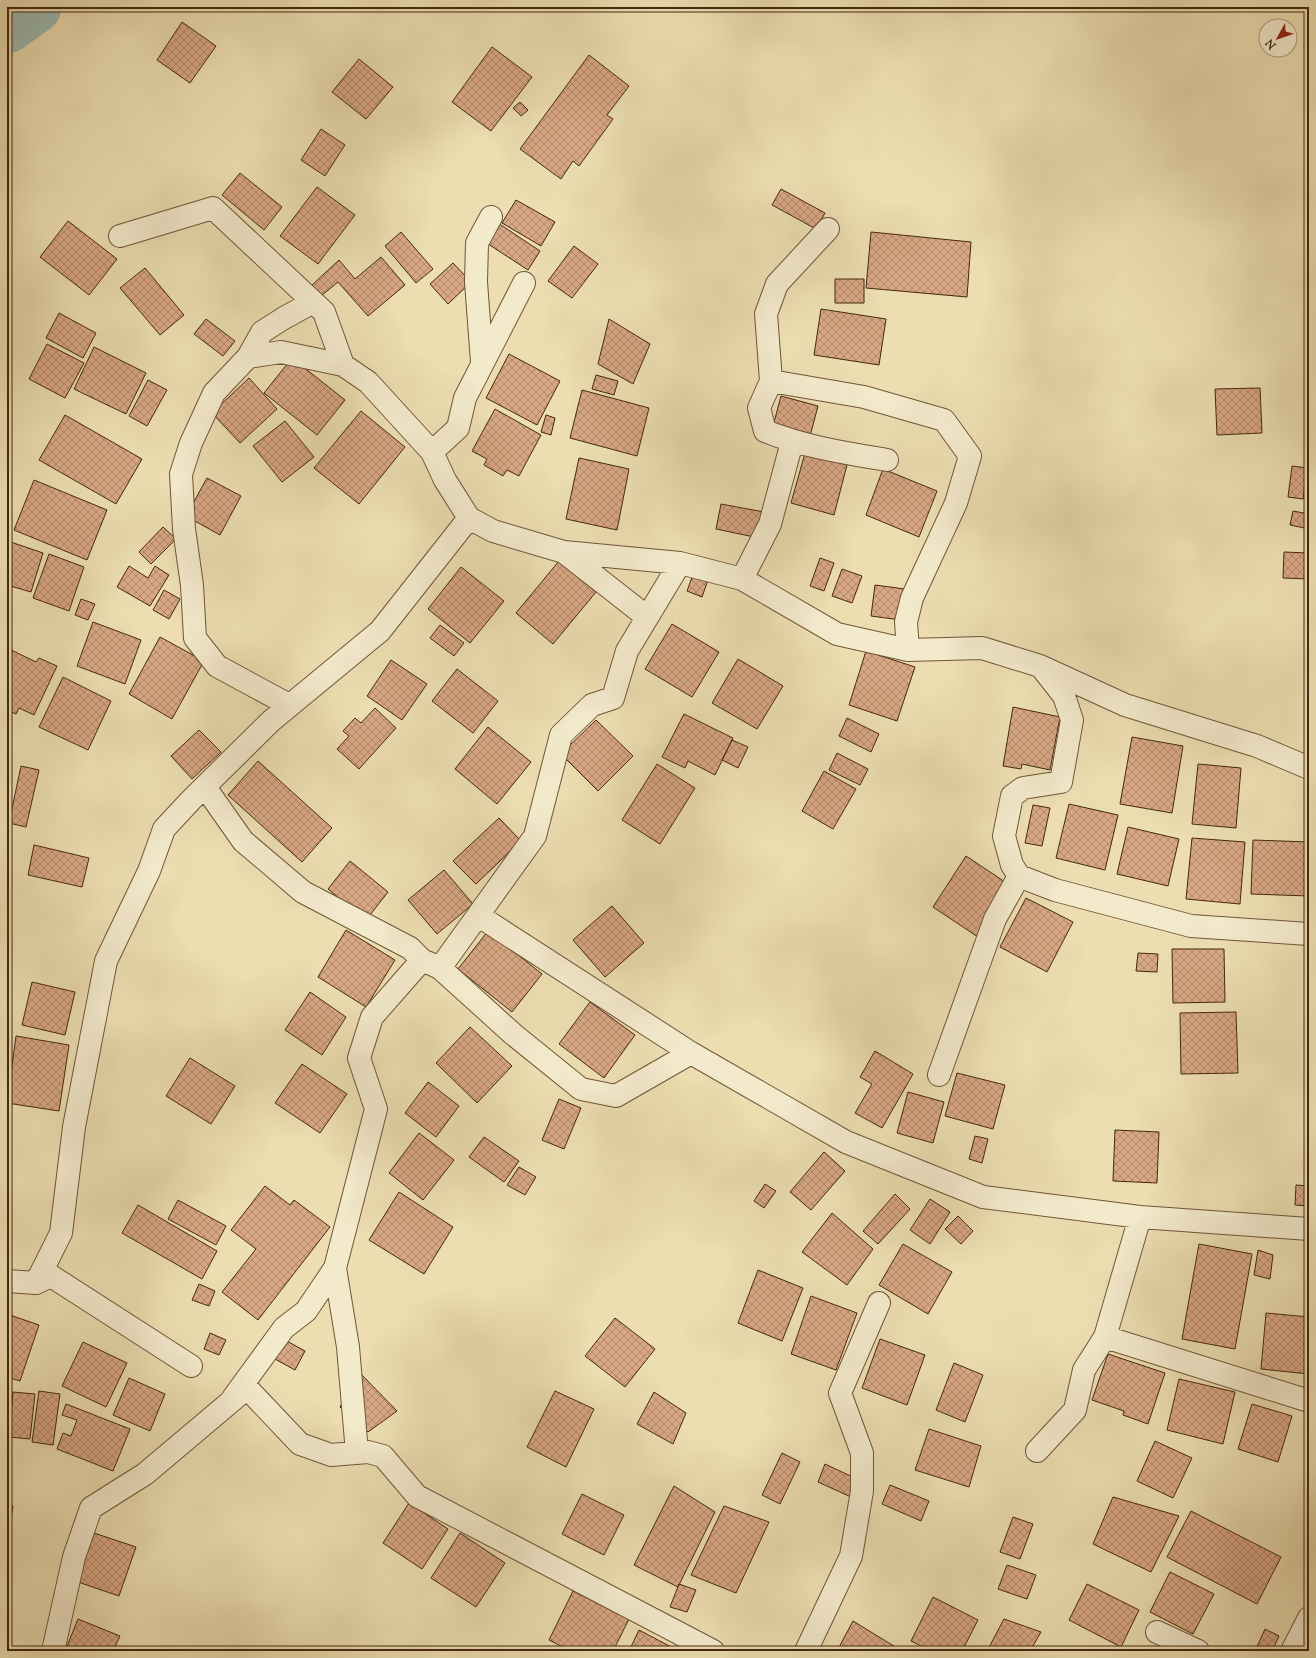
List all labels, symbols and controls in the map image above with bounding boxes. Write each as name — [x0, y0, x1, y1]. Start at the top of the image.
north arrow — [1258, 18, 1298, 58]
text: N — [1262, 35, 1281, 53]

